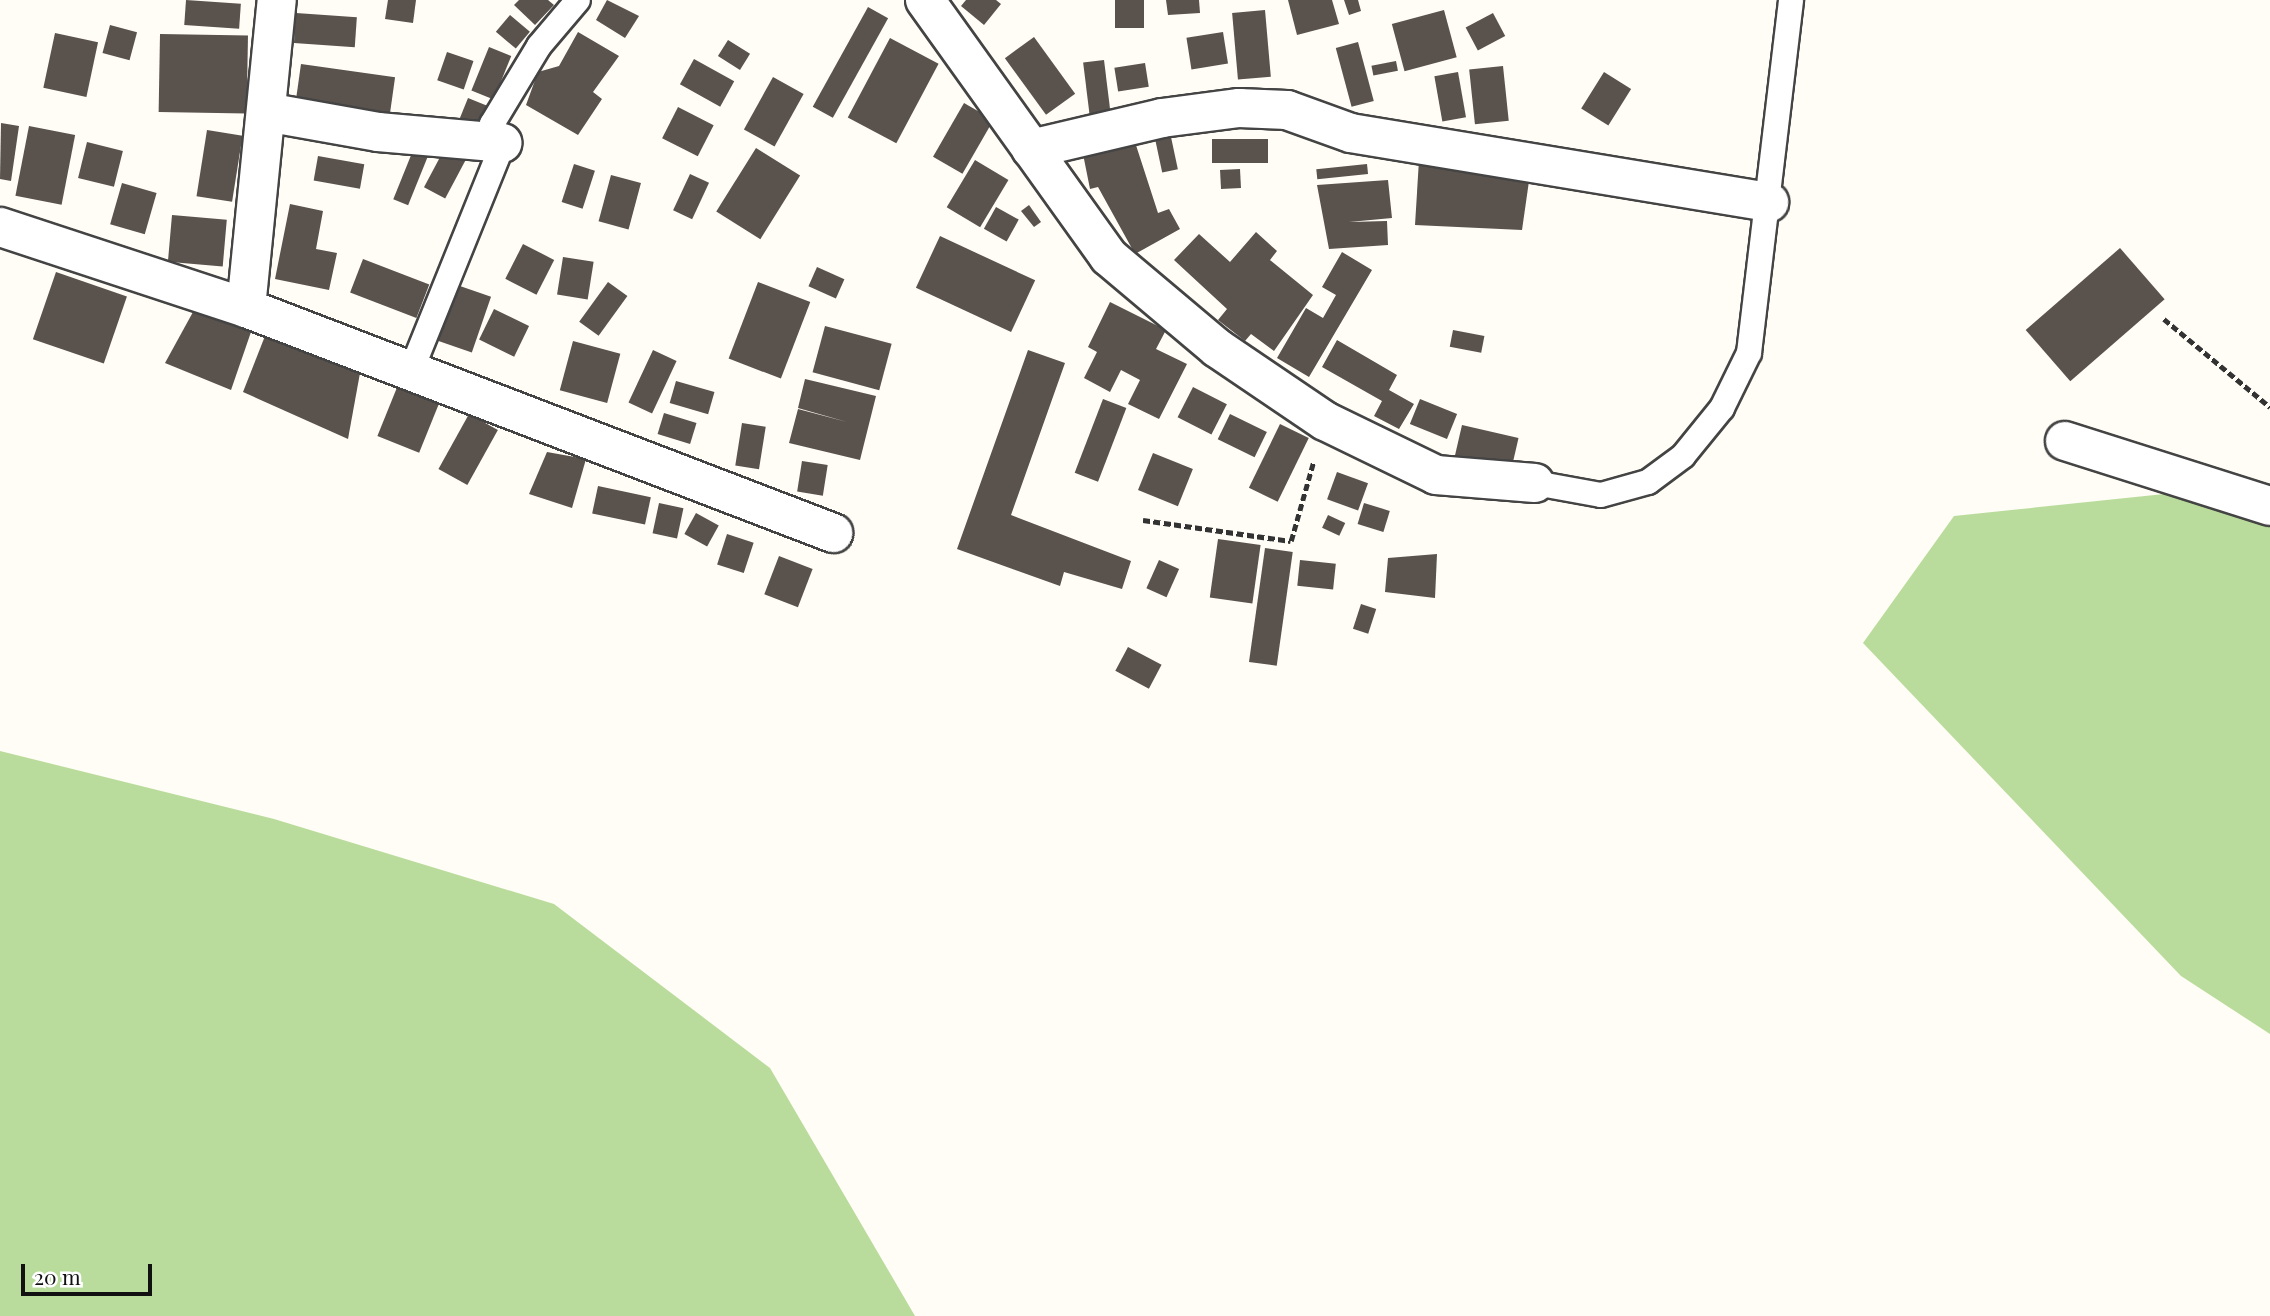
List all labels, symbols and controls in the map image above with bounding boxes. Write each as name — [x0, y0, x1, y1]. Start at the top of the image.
scale bar — [24, 1250, 156, 1294]
text: 20 m — [34, 1262, 81, 1290]

